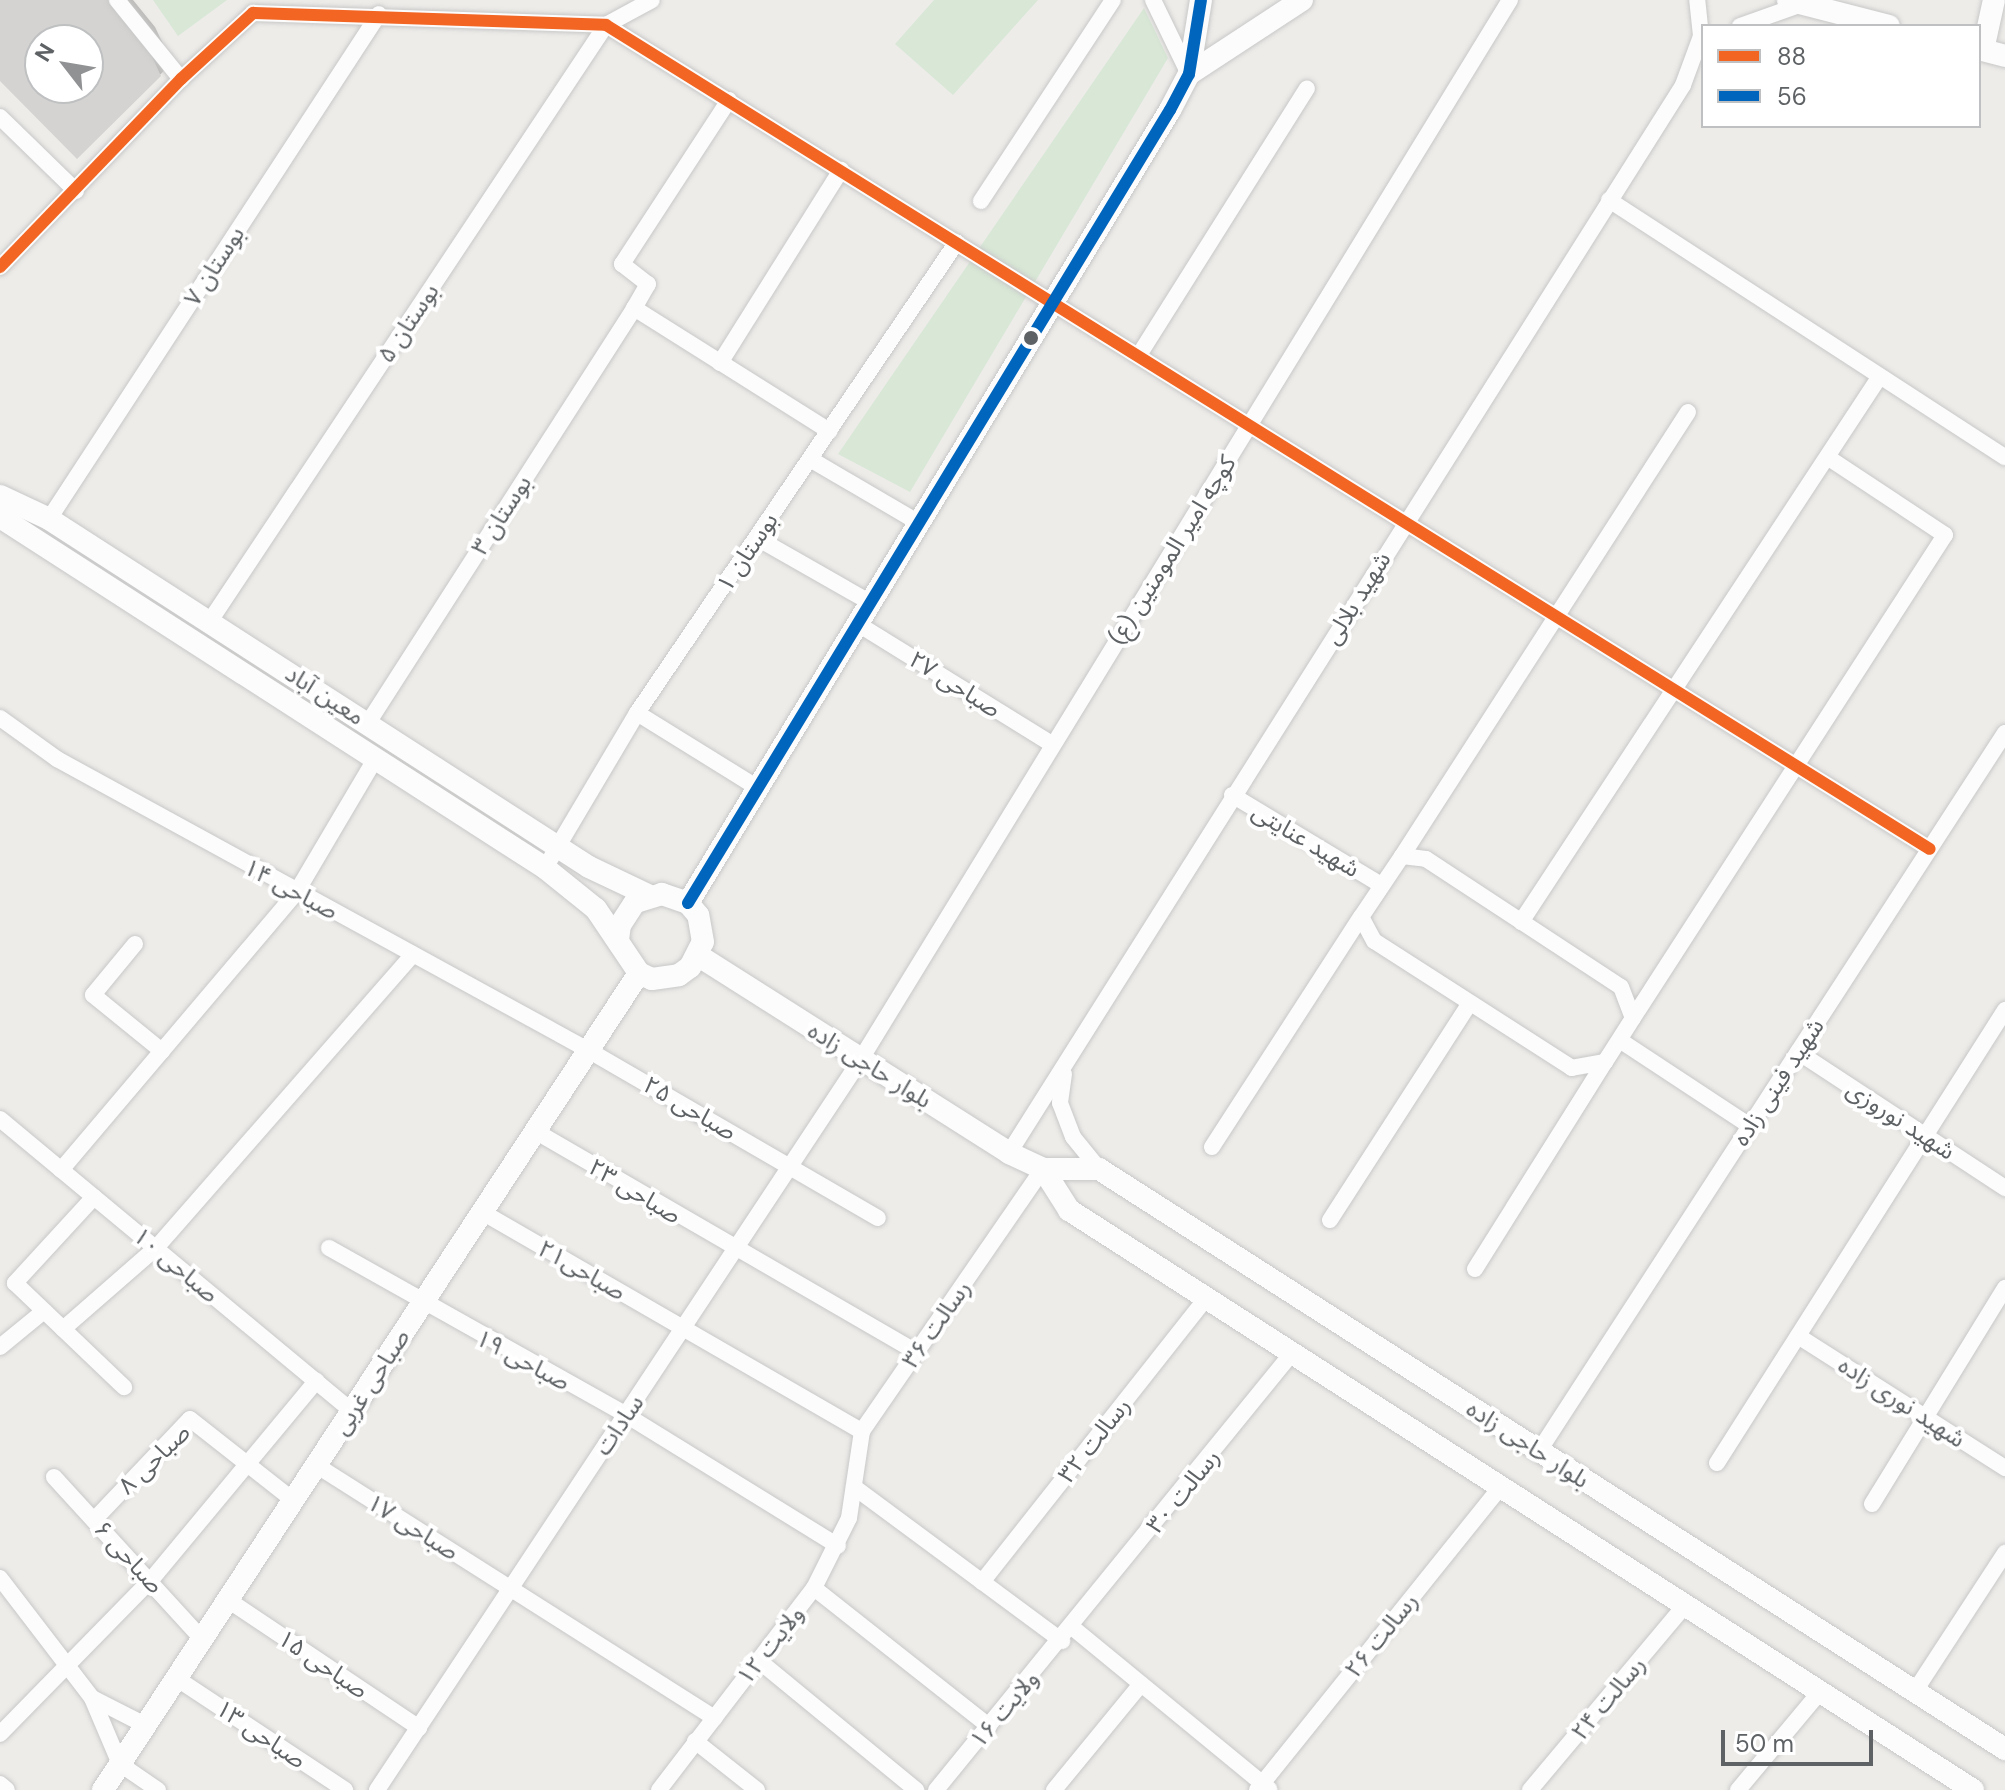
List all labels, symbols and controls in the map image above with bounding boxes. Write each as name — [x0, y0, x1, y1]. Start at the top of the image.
north arrow — [24, 24, 104, 104]
legend — [1701, 24, 1981, 128]
text: N — [28, 38, 61, 67]
text: 88 — [1777, 41, 1806, 72]
text: 56 — [1777, 81, 1807, 112]
street label: بوستان ۷ — [178, 221, 250, 311]
street label: بوستان ۵ — [371, 278, 445, 368]
unlabelled marker — [1023, 330, 1039, 346]
street label: کوچه امیر المومنین (ع) — [1102, 450, 1242, 650]
street label: بوستان ۳ — [465, 470, 537, 560]
street label: بوستان ۱ — [710, 507, 784, 597]
street label: شهید بلالی — [1317, 546, 1397, 650]
street label: صباحی ۲۷ — [904, 645, 1006, 723]
street label: معین آباد — [280, 659, 370, 731]
street label: شهید عنایتی — [1247, 797, 1365, 883]
street label: صباحی ۱۴ — [239, 852, 343, 926]
street label: شهید فینی زاده — [1726, 1013, 1830, 1151]
street label: بلوار حاجی زاده — [803, 1016, 937, 1114]
street label: صباحی ۲۵ — [638, 1070, 742, 1146]
street label: شهید نوروزی — [1841, 1074, 1961, 1166]
street label: صباحی ۲۳ — [584, 1152, 686, 1230]
street label: صباحی ۱۰ — [127, 1221, 225, 1309]
street label: صباحی۲۱ — [533, 1233, 631, 1307]
street label: رسالت ۳۶ — [895, 1275, 977, 1373]
street label: صباحی ۱۹ — [471, 1323, 575, 1397]
street label: صباحی غربی — [326, 1324, 416, 1440]
street label: شهید نوری زاده — [1833, 1350, 1971, 1454]
street label: سادات — [588, 1389, 650, 1461]
street label: رسالت ۳۲ — [1052, 1392, 1136, 1488]
street label: بلوار حاجی زاده — [1461, 1394, 1595, 1494]
street label: صباحی ۸ — [112, 1418, 196, 1500]
street label: رسالت ۳۰ — [1140, 1443, 1226, 1539]
street label: صباحی ۱۷ — [362, 1488, 464, 1566]
street label: صباحی ۶ — [88, 1515, 170, 1599]
street label: رسالت ۲۶ — [1338, 1587, 1424, 1683]
street label: ولایت ۱۲ — [730, 1600, 810, 1690]
street label: صباحی ۱۵ — [272, 1623, 374, 1705]
street label: رسالت ۲۴ — [1565, 1650, 1651, 1746]
street label: ولایت ۱۶ — [963, 1665, 1045, 1753]
street label: صباحی ۱۳ — [210, 1693, 312, 1775]
scale bar — [1725, 1714, 1877, 1764]
text: 50 m — [1735, 1728, 1794, 1759]

